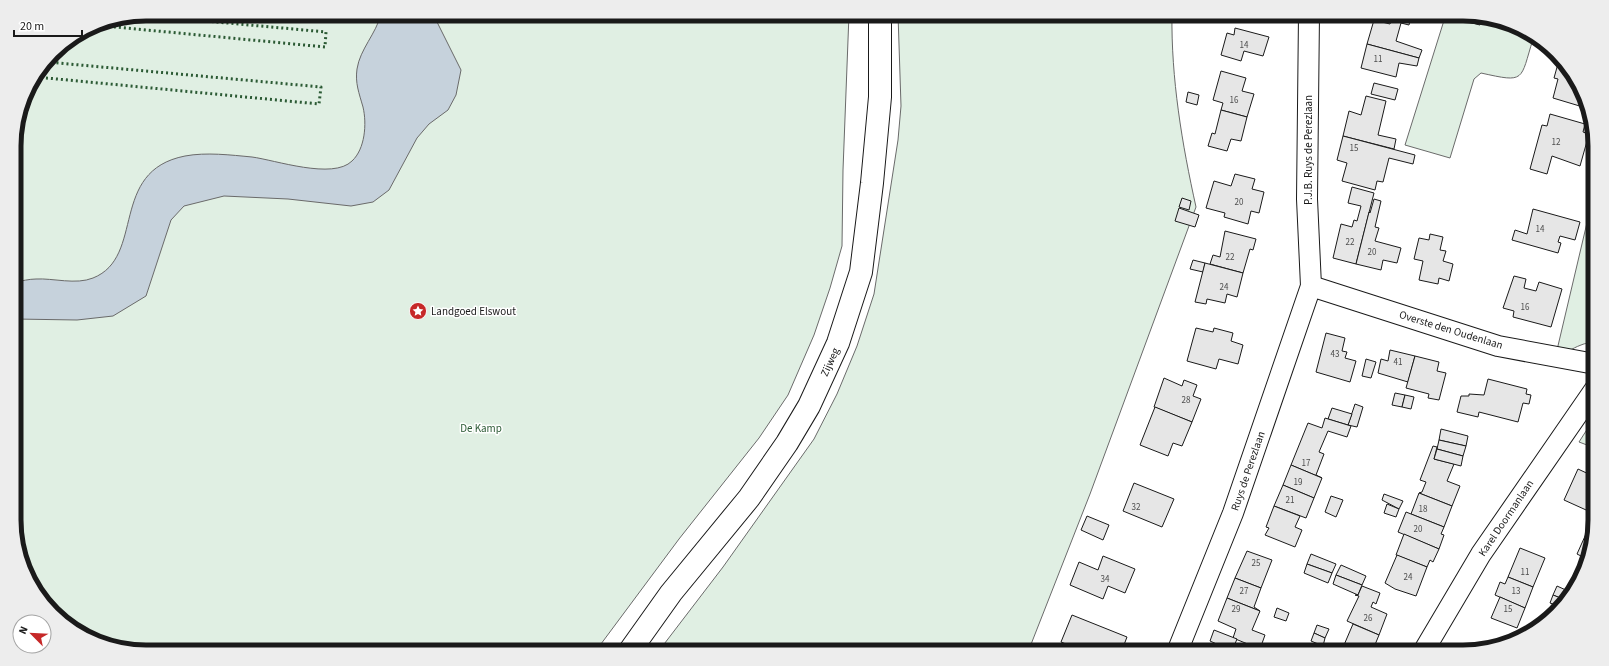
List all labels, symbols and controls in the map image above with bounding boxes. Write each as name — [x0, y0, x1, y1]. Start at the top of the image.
scale bar — [14, 12, 82, 38]
text: 20 m — [20, 18, 44, 35]
house number: 14 — [1240, 39, 1249, 52]
house number: 11 — [1374, 53, 1382, 66]
house number: 16 — [1230, 94, 1239, 107]
street label: P.J.B. Ruys de Perezlaan — [1301, 95, 1316, 205]
house number: 12 — [1552, 136, 1561, 149]
house number: 15 — [1350, 142, 1359, 155]
house number: 20 — [1235, 196, 1244, 209]
house number: 14 — [1536, 223, 1545, 236]
house number: 22 — [1346, 236, 1355, 249]
house number: 20 — [1368, 246, 1377, 259]
house number: 22 — [1226, 251, 1235, 264]
house number: 24 — [1220, 281, 1229, 294]
place icon: Landgoed Elswout — [408, 301, 428, 321]
house number: 16 — [1521, 301, 1530, 314]
place label: Landgoed Elswout — [431, 304, 516, 319]
street label: Overste den Oudenlaan — [1397, 307, 1505, 353]
street label: Zijweg — [817, 345, 843, 379]
house number: 43 — [1331, 348, 1340, 361]
house number: 41 — [1394, 356, 1402, 369]
house number: 28 — [1182, 394, 1191, 407]
park label: De Kamp — [460, 421, 502, 436]
street label: Ruys de Perezlaan — [1227, 429, 1269, 513]
house number: 17 — [1302, 457, 1311, 470]
house number: 19 — [1294, 476, 1303, 489]
street label: Karel Doormanlaan — [1475, 477, 1537, 559]
house number: 21 — [1286, 494, 1294, 507]
house number: 32 — [1132, 501, 1141, 514]
house number: 18 — [1419, 503, 1428, 516]
house number: 20 — [1414, 523, 1423, 536]
house number: 25 — [1252, 557, 1261, 570]
house number: 11 — [1521, 566, 1529, 579]
house number: 24 — [1404, 571, 1413, 584]
house number: 34 — [1101, 573, 1110, 586]
house number: 27 — [1240, 585, 1249, 598]
house number: 13 — [1512, 585, 1521, 598]
house number: 29 — [1232, 603, 1241, 616]
house number: 15 — [1504, 603, 1513, 616]
house number: 26 — [1364, 612, 1373, 625]
north arrow — [12, 614, 52, 654]
text: N — [15, 624, 32, 637]

